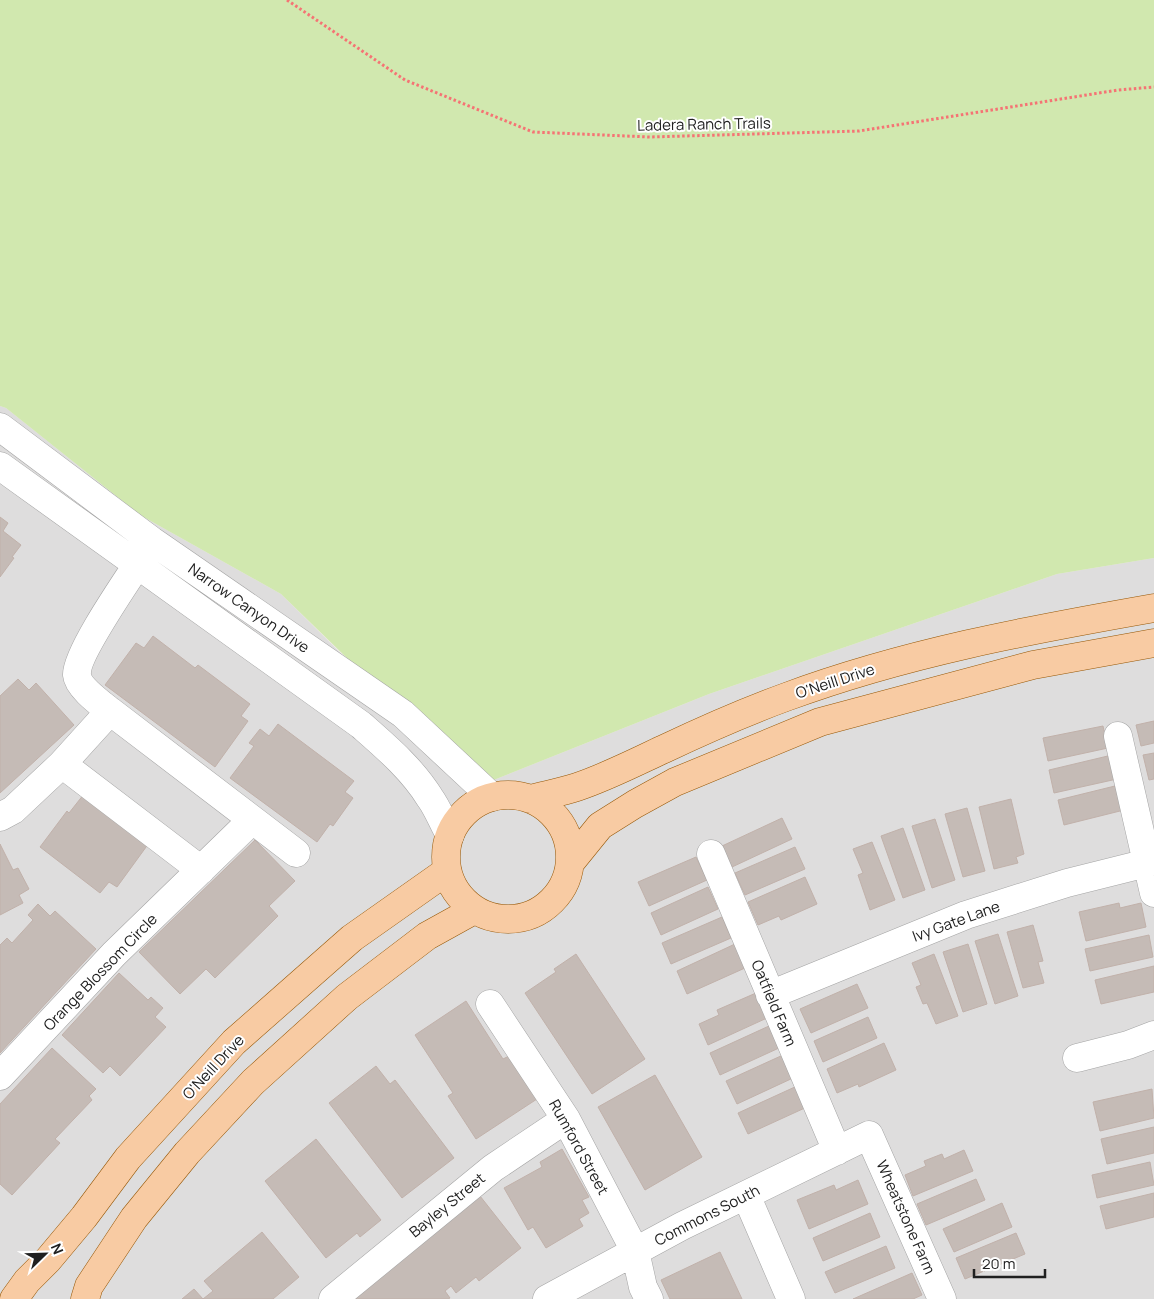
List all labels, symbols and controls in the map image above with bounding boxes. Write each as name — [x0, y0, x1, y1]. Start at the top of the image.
street label: Ladera Ranch Trails — [637, 112, 771, 136]
street label: Narrow Canyon Drive — [184, 558, 314, 658]
street label: O'Neill Drive — [793, 658, 877, 704]
street label: Ivy Gate Lane — [909, 895, 1003, 947]
street label: Orange Blossom Circle — [38, 909, 162, 1035]
street label: Oatfield Farm — [746, 957, 802, 1049]
street label: O'Neill Drive — [177, 1030, 249, 1104]
street label: Rumford Street — [544, 1095, 614, 1199]
street label: Wheatstone Farm — [871, 1157, 941, 1277]
street label: Bayley Street — [405, 1168, 489, 1242]
street label: Commons South — [651, 1179, 763, 1251]
north arrow — [20, 1229, 70, 1279]
text: N — [47, 1240, 68, 1257]
scale bar — [974, 1246, 1045, 1278]
text: 20 m — [982, 1253, 1015, 1274]

